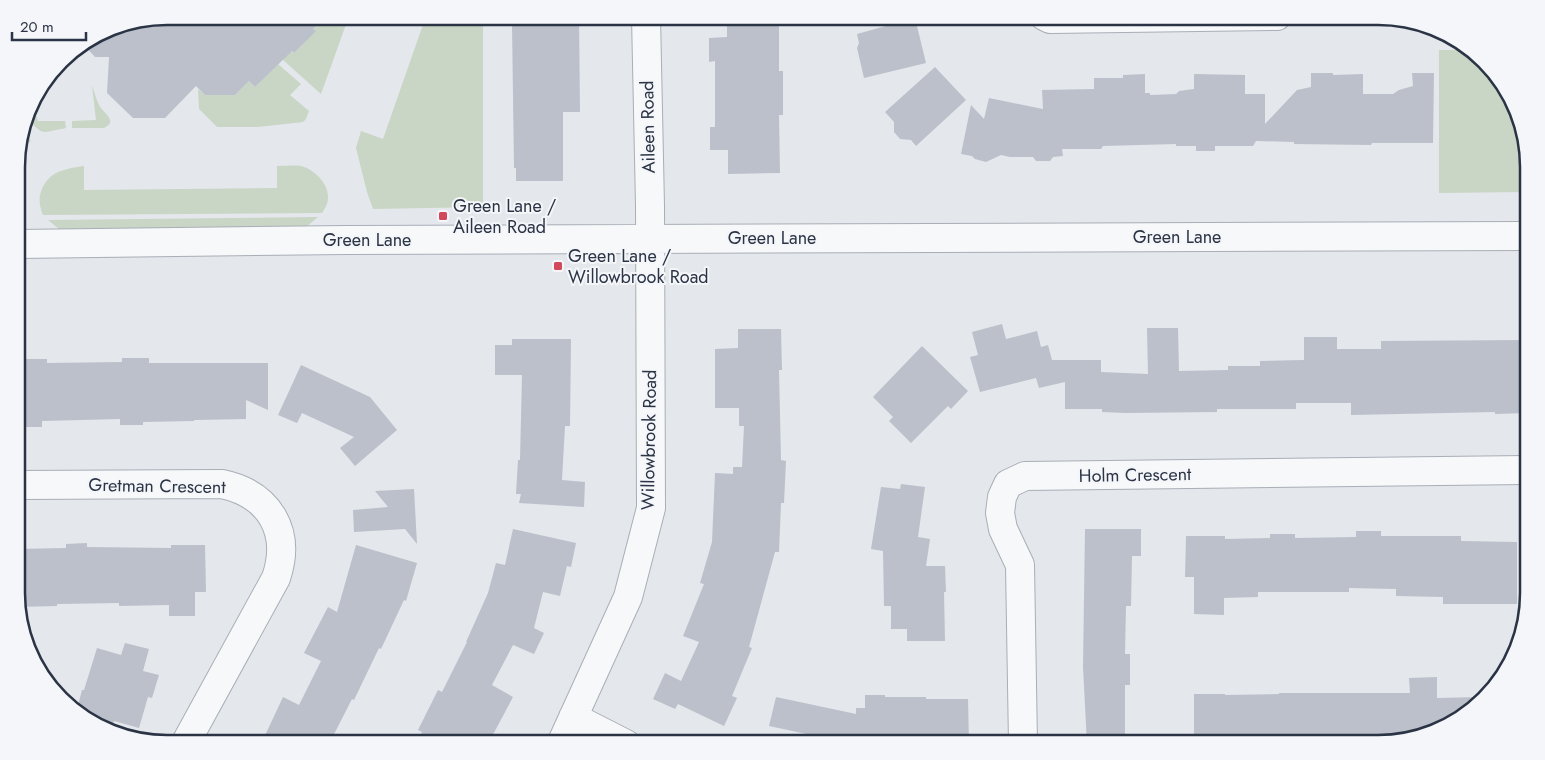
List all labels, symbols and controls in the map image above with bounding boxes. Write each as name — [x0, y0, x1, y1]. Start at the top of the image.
scale bar — [12, 10, 86, 42]
text: 20 m — [20, 16, 54, 38]
street label: Aileen Road — [634, 80, 662, 174]
place label: Green Lane / Aileen Road — [453, 193, 556, 240]
marker: Green Lane / Aileen Road — [437, 210, 449, 222]
street label: Green Lane — [1133, 224, 1221, 250]
street label: Green Lane — [728, 225, 816, 251]
street label: Green Lane — [323, 227, 411, 253]
place label: Green Lane / Willowbrook Road — [568, 243, 709, 290]
marker: Green Lane / Willowbrook Road — [552, 260, 564, 272]
street label: Willowbrook Road — [635, 370, 663, 510]
street label: Holm Crescent — [1078, 461, 1192, 489]
street label: Gretman Crescent — [88, 472, 227, 500]

